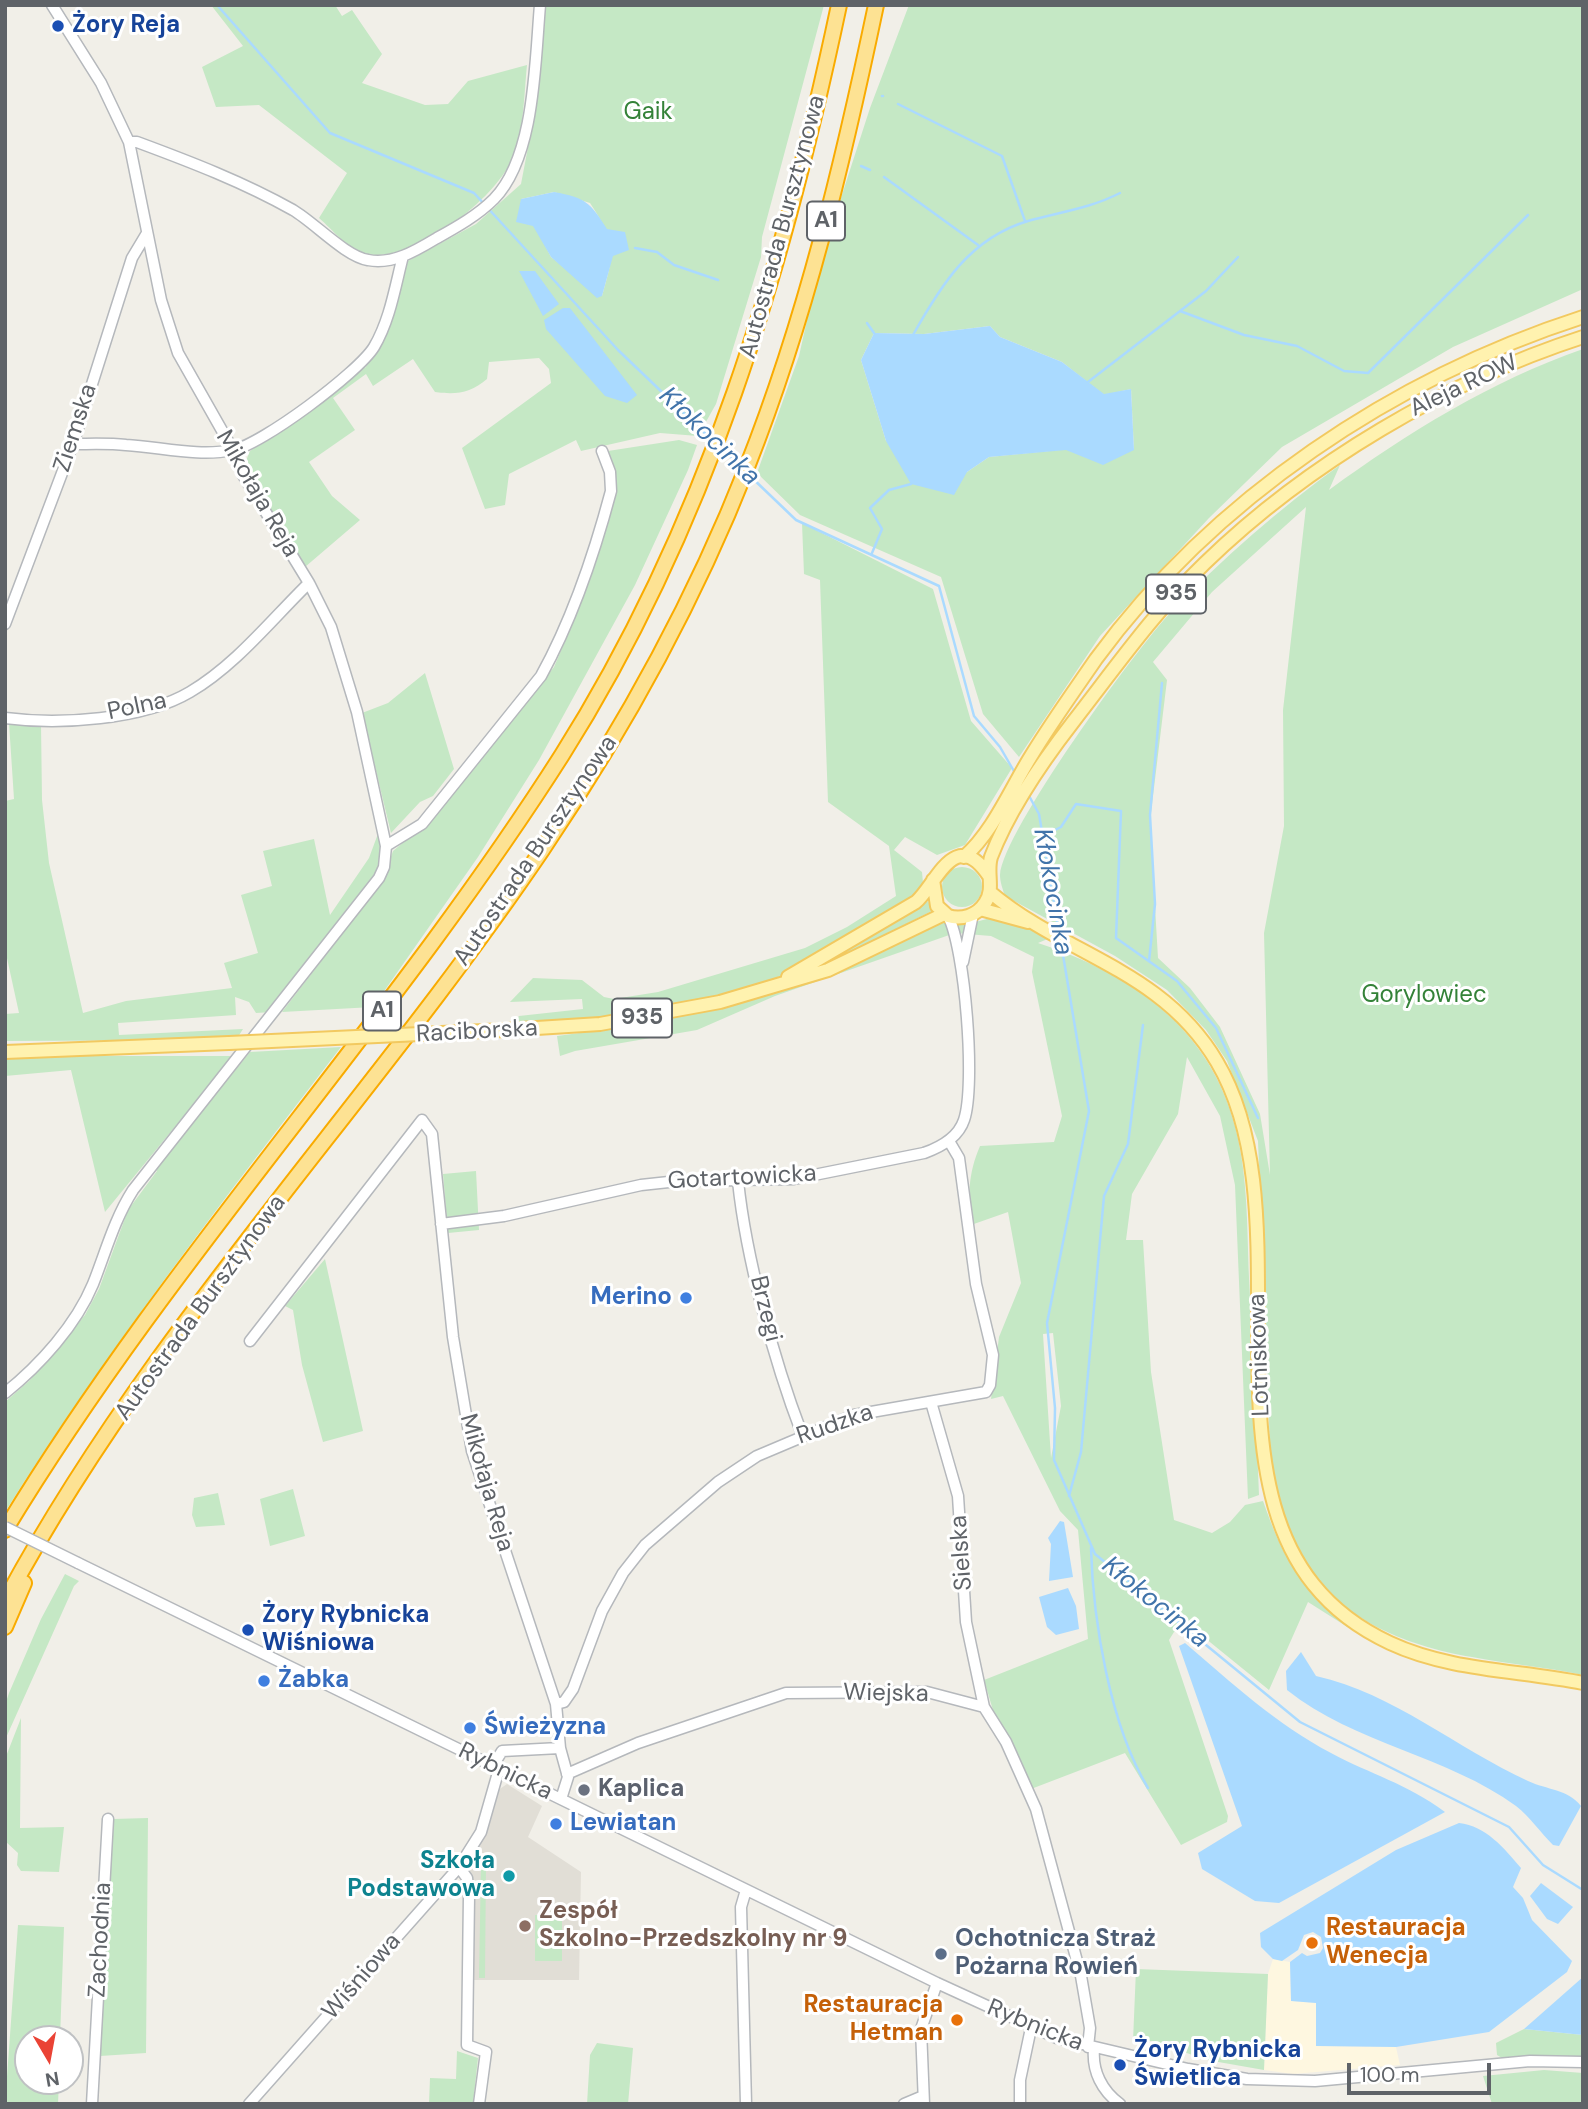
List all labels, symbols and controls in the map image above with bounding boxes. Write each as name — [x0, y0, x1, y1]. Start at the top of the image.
place label: Żory Reja — [72, 12, 180, 40]
marker: Żory Reja — [50, 18, 66, 34]
street label: Autostrada Bursztynowa — [734, 92, 832, 362]
park label: Gaik — [623, 99, 673, 127]
road number: A1 — [807, 202, 845, 241]
street label: Aleja ROW — [1406, 349, 1522, 423]
street label: Ziemska — [48, 380, 104, 476]
water label: Kłokocinka — [652, 381, 766, 493]
street label: Mikołaja Reja — [209, 425, 305, 563]
road number: 935 — [1146, 574, 1206, 614]
street label: Polna — [105, 687, 169, 727]
street label: Autostrada Bursztynowa — [448, 730, 624, 972]
water label: Kłokocinka — [1025, 826, 1079, 958]
park label: Gorylowiec — [1361, 982, 1487, 1010]
road number: A1 — [363, 992, 401, 1030]
road number: 935 — [612, 998, 672, 1037]
street label: Raciborska — [415, 1014, 539, 1050]
street label: Gotartowicka — [667, 1160, 817, 1196]
street label: Autostrada Bursztynowa — [110, 1190, 292, 1426]
street label: Brzegi — [743, 1273, 787, 1345]
place label: Merino — [590, 1284, 672, 1312]
marker: Merino — [678, 1290, 694, 1306]
street label: Lotniskowa — [1243, 1293, 1277, 1417]
street label: Rudzka — [793, 1399, 877, 1451]
street label: Mikołaja Reja — [453, 1411, 519, 1555]
street label: Sielska — [945, 1514, 979, 1592]
water label: Kłokocinka — [1095, 1550, 1215, 1656]
place label: Żory Rybnicka Wiśniowa — [262, 1602, 429, 1658]
marker: Żory Rybnicka Wiśniowa — [240, 1622, 256, 1638]
place label: Żabka — [278, 1667, 349, 1695]
marker: Żabka — [256, 1673, 272, 1689]
street label: Wiejska — [843, 1679, 929, 1709]
place label: Świeżyzna — [484, 1714, 606, 1742]
marker: Świeżyzna — [462, 1720, 478, 1736]
street label: Rybnicka — [453, 1737, 557, 1807]
place label: Kaplica — [598, 1776, 684, 1804]
marker: Kaplica — [576, 1782, 592, 1798]
place label: Lewiatan — [570, 1810, 676, 1838]
marker: Lewiatan — [548, 1816, 564, 1832]
place label: Szkoła Podstawowa — [347, 1848, 495, 1904]
marker: Szkoła Podstawowa — [501, 1868, 517, 1884]
street label: Zachodnia — [84, 1882, 118, 1998]
place label: Zespół Szkolno-Przedszkolny nr 9 — [539, 1898, 847, 1954]
place label: Restauracja Wenecja — [1326, 1915, 1466, 1971]
marker: Zespół Szkolno-Przedszkolny nr 9 — [517, 1918, 533, 1934]
place label: Ochotnicza Straż Pożarna Rowień — [955, 1926, 1156, 1982]
street label: Wiśniowa — [317, 1928, 407, 2026]
marker: Restauracja Wenecja — [1304, 1935, 1320, 1951]
marker: Ochotnicza Straż Pożarna Rowień — [933, 1946, 949, 1962]
place label: Restauracja Hetman — [803, 1992, 943, 2048]
street label: Rybnicka — [983, 1994, 1087, 2058]
marker: Restauracja Hetman — [949, 2012, 965, 2028]
north arrow — [14, 2025, 84, 2095]
place label: Żory Rybnicka Świetlica — [1134, 2037, 1301, 2093]
scale bar — [1350, 2050, 1494, 2094]
marker: Żory Rybnicka Świetlica — [1112, 2057, 1128, 2073]
text: 100 m — [1360, 2061, 1420, 2089]
text: N — [43, 2066, 61, 2093]

